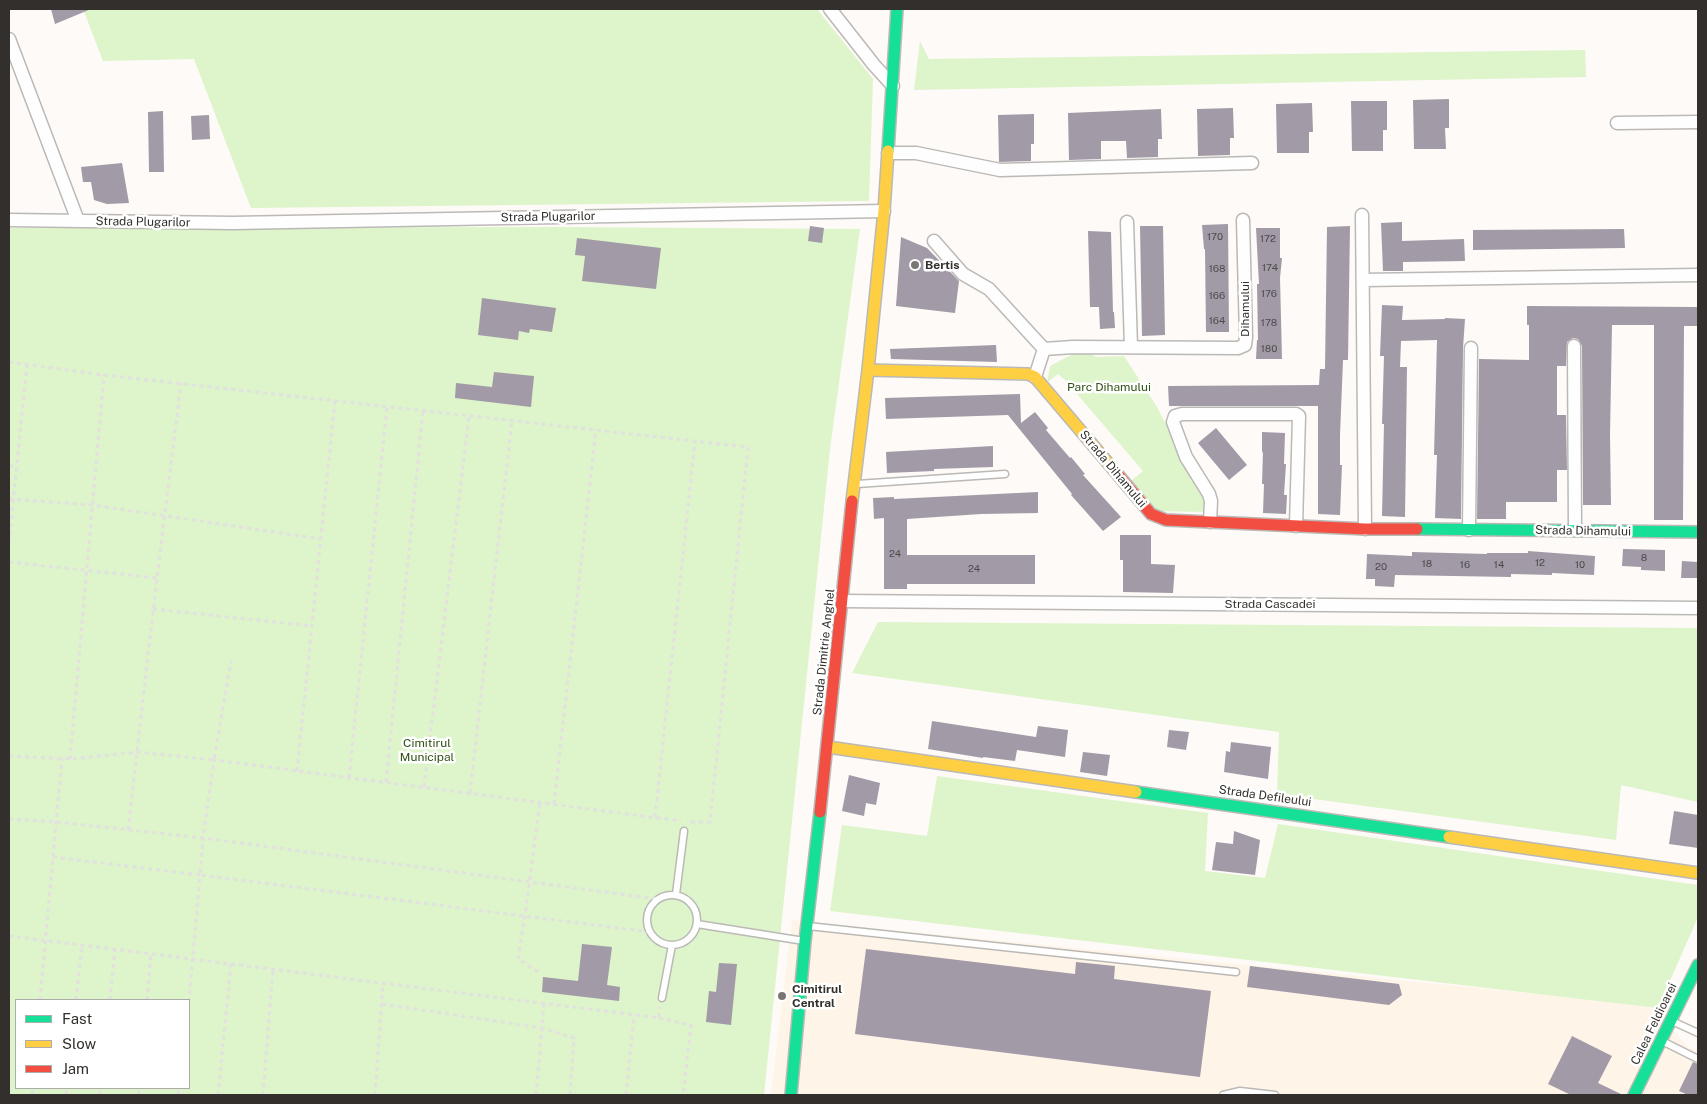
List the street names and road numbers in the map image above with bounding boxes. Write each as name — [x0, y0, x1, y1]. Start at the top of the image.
street label: Strada Plugarilor — [500, 209, 596, 225]
street label: Strada Plugarilor — [95, 214, 191, 230]
street label: Dihamului — [1238, 281, 1252, 337]
street label: Strada Dihamului — [1077, 428, 1149, 510]
street label: Strada Dihamului — [1535, 523, 1631, 539]
street label: Strada Dimitrie Anghel — [810, 588, 838, 716]
street label: Strada Cascadei — [1224, 597, 1316, 611]
street label: Strada Defileului — [1218, 782, 1312, 810]
street label: Calea Feldioarei — [1628, 981, 1680, 1067]

